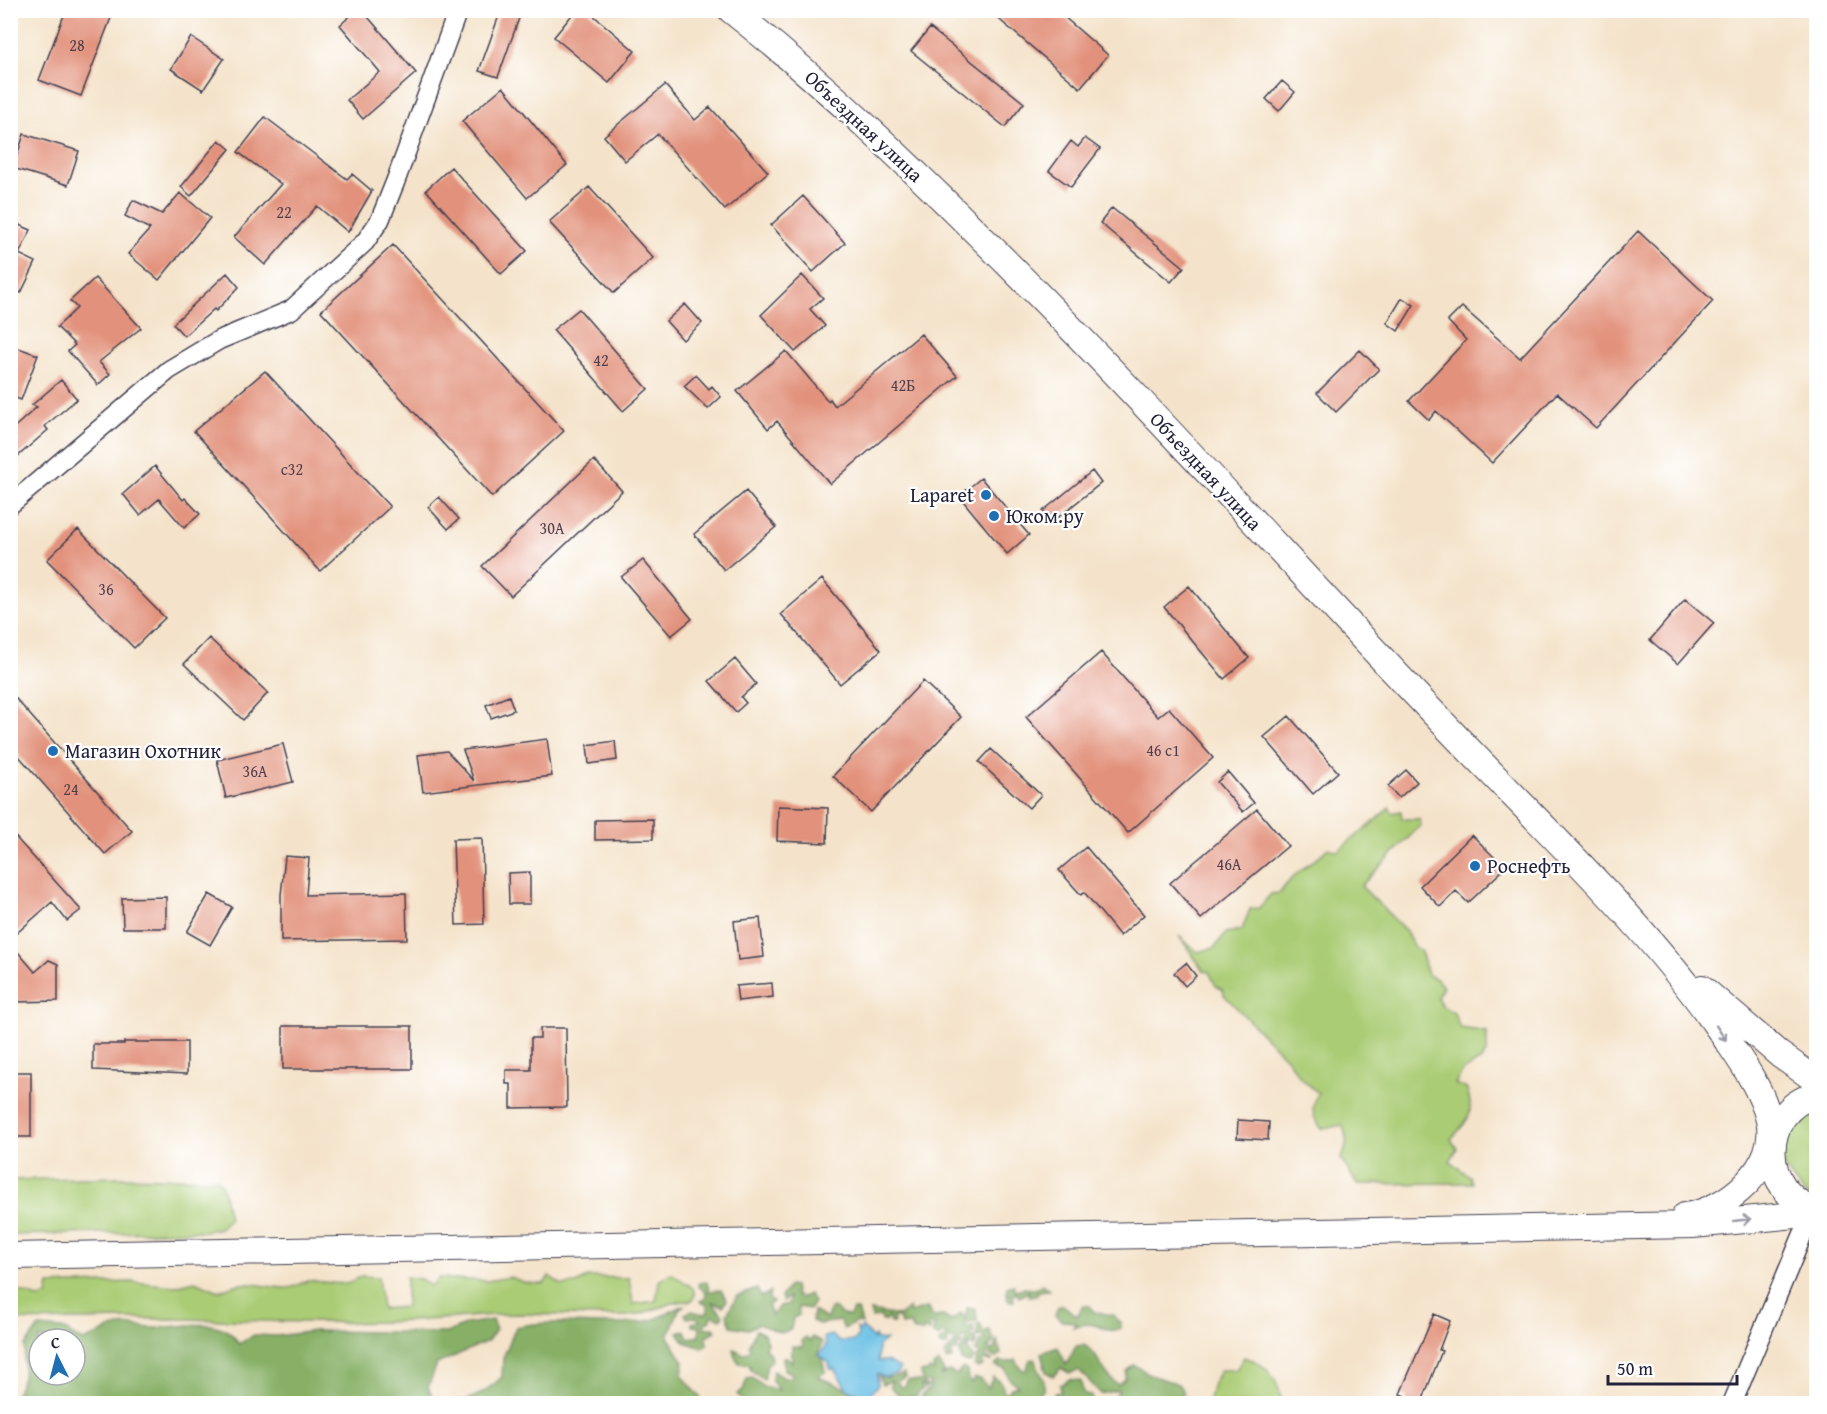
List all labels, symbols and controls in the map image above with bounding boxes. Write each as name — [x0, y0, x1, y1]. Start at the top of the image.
house number: 28 — [69, 33, 85, 57]
street label: Объездная улица — [799, 63, 930, 189]
house number: 22 — [276, 200, 292, 224]
house number: 42 — [593, 348, 609, 372]
house number: 42Б — [891, 373, 915, 397]
street label: Объездная улица — [1144, 405, 1269, 537]
house number: с32 — [281, 457, 303, 481]
place label: Laparet — [910, 480, 974, 509]
marker: Laparet — [979, 488, 993, 502]
place label: Юком.ру — [1006, 501, 1084, 530]
marker: Юком.ру — [987, 509, 1001, 523]
house number: 30А — [539, 516, 565, 540]
house number: 36 — [98, 577, 114, 601]
place label: Магазин Охотник — [65, 736, 221, 765]
house number: 46 с1 — [1146, 738, 1180, 762]
marker: Магазин Охотник — [46, 744, 60, 758]
house number: 36А — [242, 759, 268, 783]
house number: 24 — [63, 777, 79, 801]
place label: Роснефть — [1487, 851, 1570, 880]
house number: 46А — [1216, 852, 1242, 876]
marker: Роснефть — [1468, 859, 1482, 873]
one-way arrow — [1716, 1024, 1728, 1041]
one-way arrow — [1731, 1215, 1751, 1226]
north arrow — [27, 1327, 87, 1387]
text: С — [50, 1330, 61, 1354]
scale bar — [1608, 1348, 1737, 1386]
text: 50 m — [1617, 1355, 1653, 1382]

